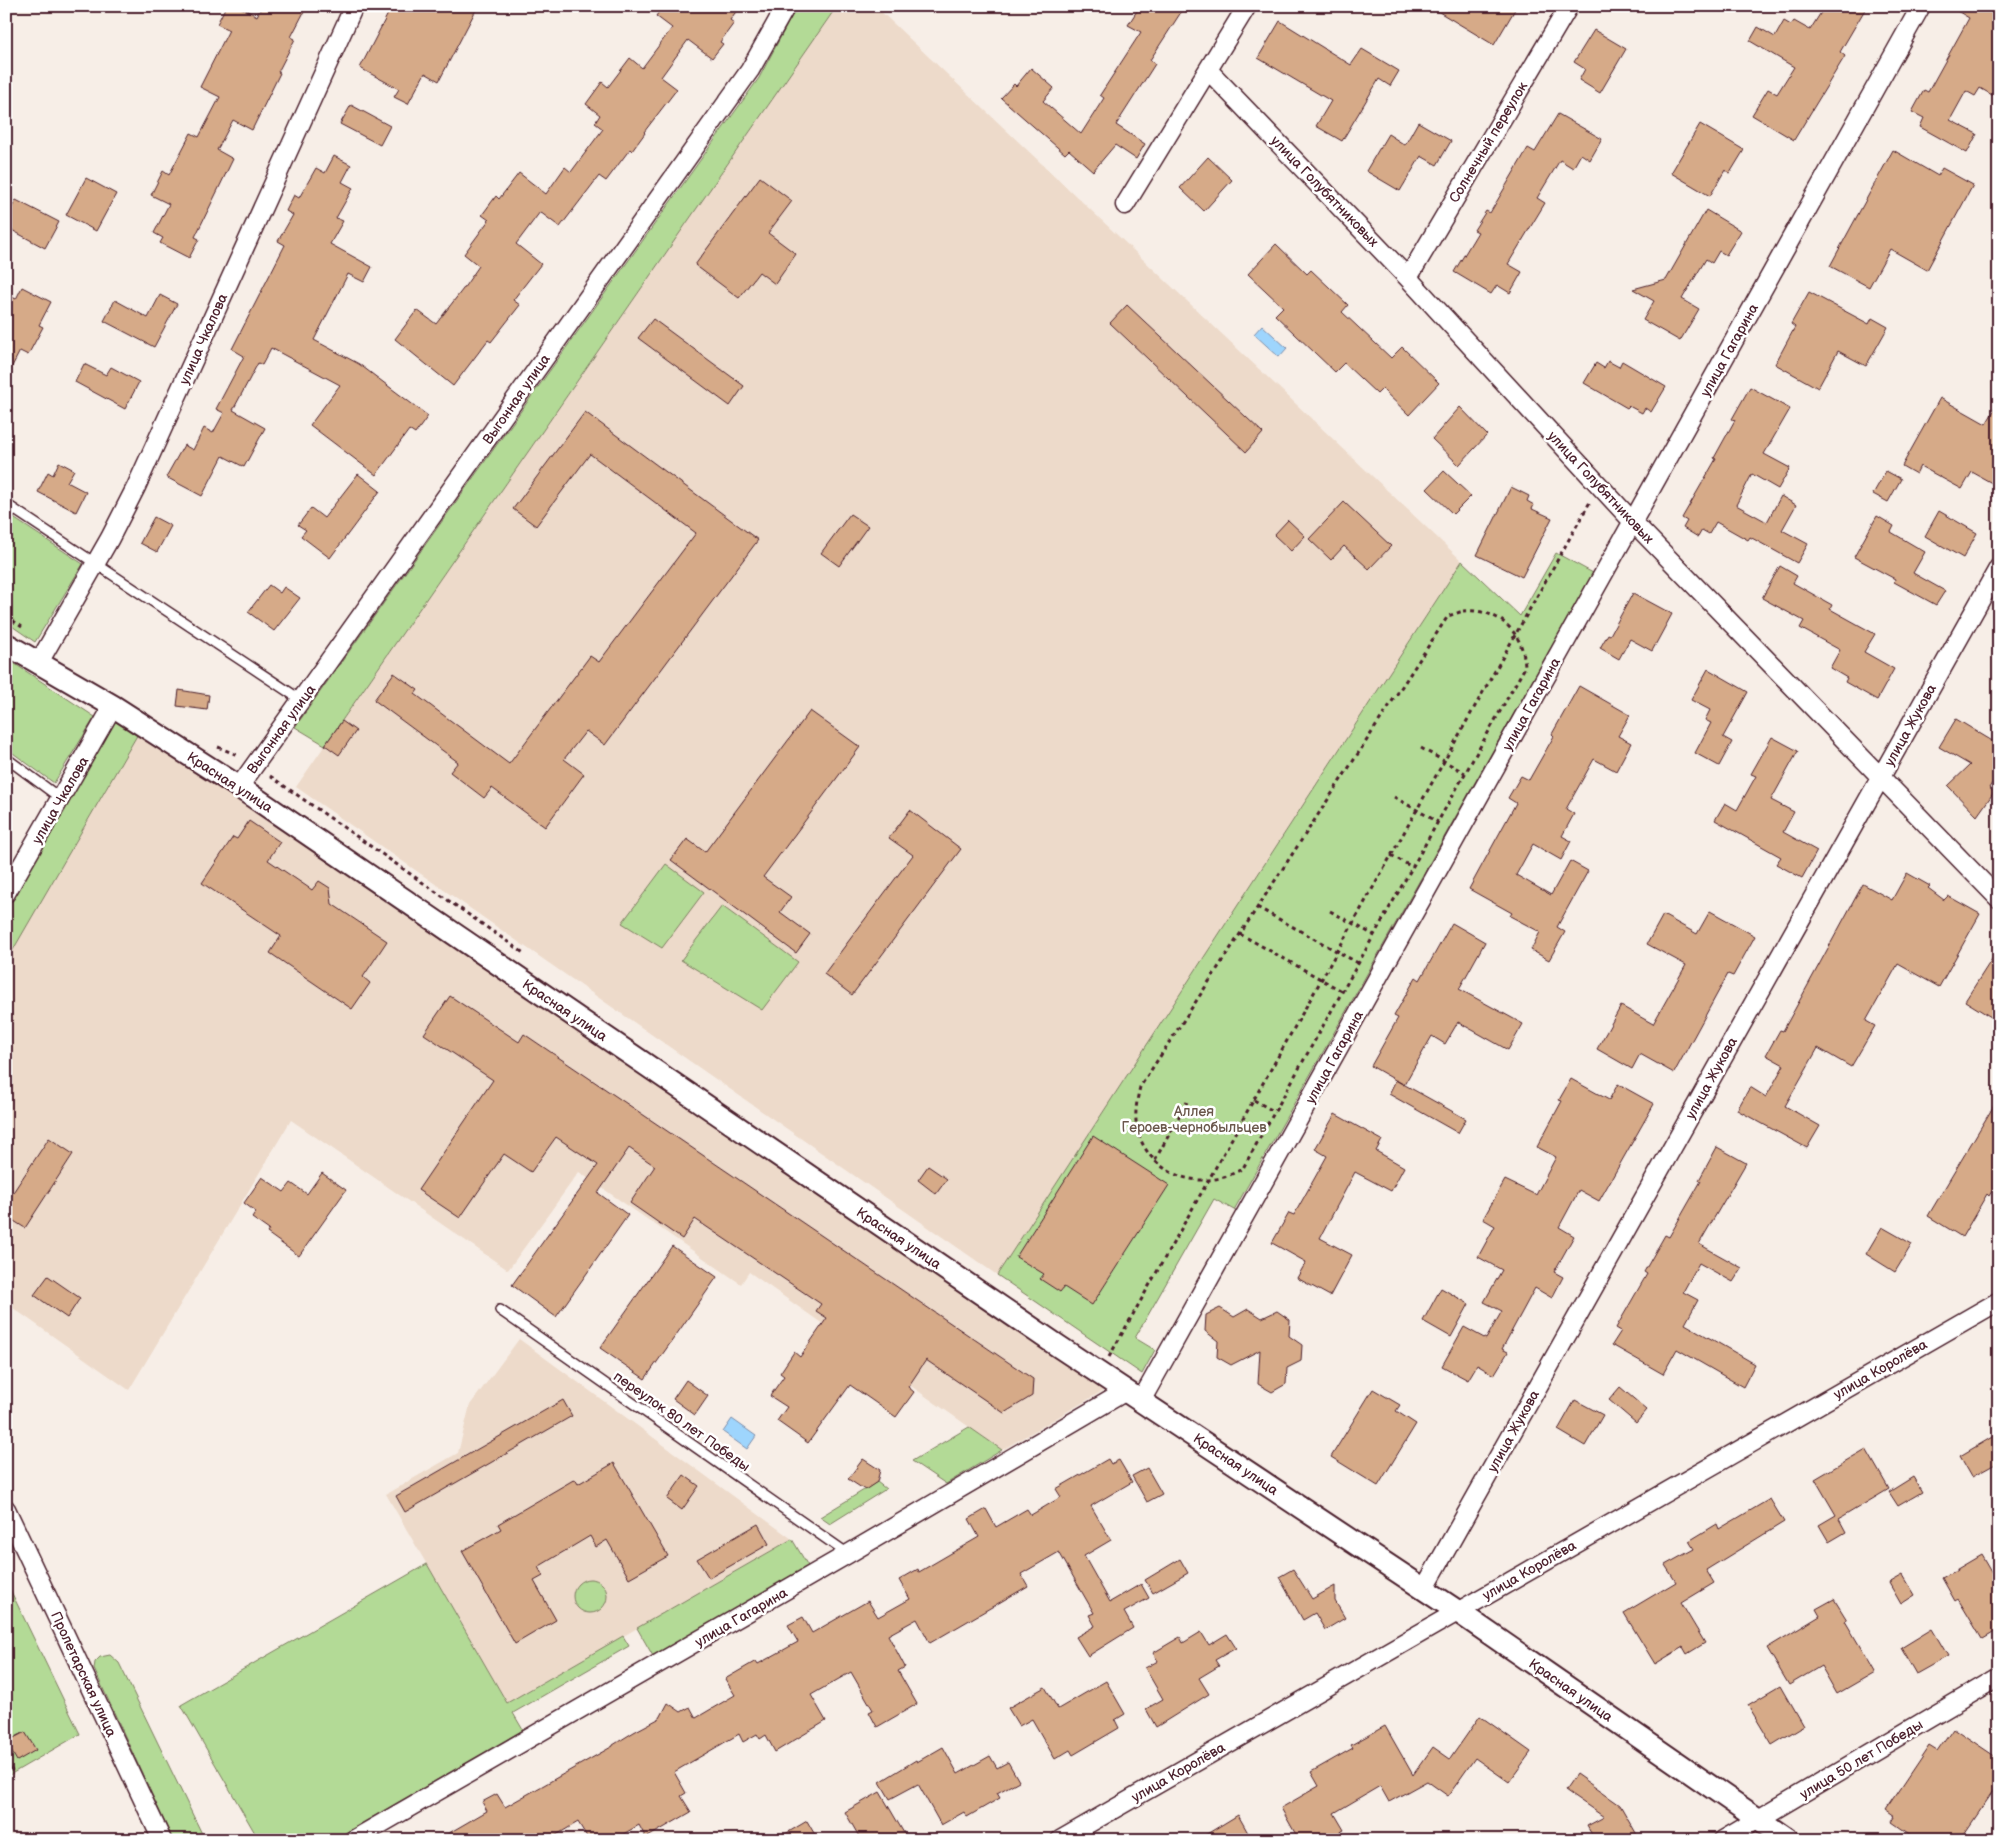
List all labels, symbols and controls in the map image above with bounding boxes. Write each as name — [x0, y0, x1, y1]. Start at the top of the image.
street label: Солнечный переулок — [1446, 78, 1532, 206]
street label: улица Голубятниковых — [1267, 132, 1383, 251]
street label: улица Чкалова — [176, 290, 231, 388]
street label: улица Гагарина — [1697, 300, 1762, 400]
street label: Выгонная улица — [479, 350, 554, 448]
street label: улица Голубятниковых — [1544, 428, 1658, 548]
street label: улица Гагарина — [1499, 654, 1564, 754]
street label: Выгонная улица — [243, 681, 320, 777]
street label: улица Жукова — [1881, 681, 1940, 769]
street label: Красная улица — [184, 748, 276, 817]
street label: улица Чкалова — [29, 753, 93, 847]
street label: Красная улица — [519, 976, 611, 1045]
street label: улица Гагарина — [1302, 1007, 1367, 1107]
street label: улица Жукова — [1682, 1034, 1741, 1122]
park label: Аллея Героев-чернобыльцев — [1121, 1103, 1267, 1136]
street label: Красная улица — [853, 1204, 945, 1273]
street label: улица Королёва — [1830, 1335, 1931, 1403]
street label: переулок 80 лет Победы — [610, 1368, 753, 1475]
street label: улица Жукова — [1484, 1387, 1543, 1475]
street label: Красная улица — [1190, 1430, 1282, 1499]
street label: улица Королёва — [1479, 1536, 1580, 1604]
street label: улица Гагарина — [692, 1584, 791, 1651]
street label: Пролетарская улица — [47, 1609, 120, 1740]
street label: Красная улица — [1525, 1655, 1617, 1726]
street label: улица 50 лет Победы — [1797, 1716, 1926, 1803]
street label: улица Королёва — [1128, 1738, 1229, 1806]

